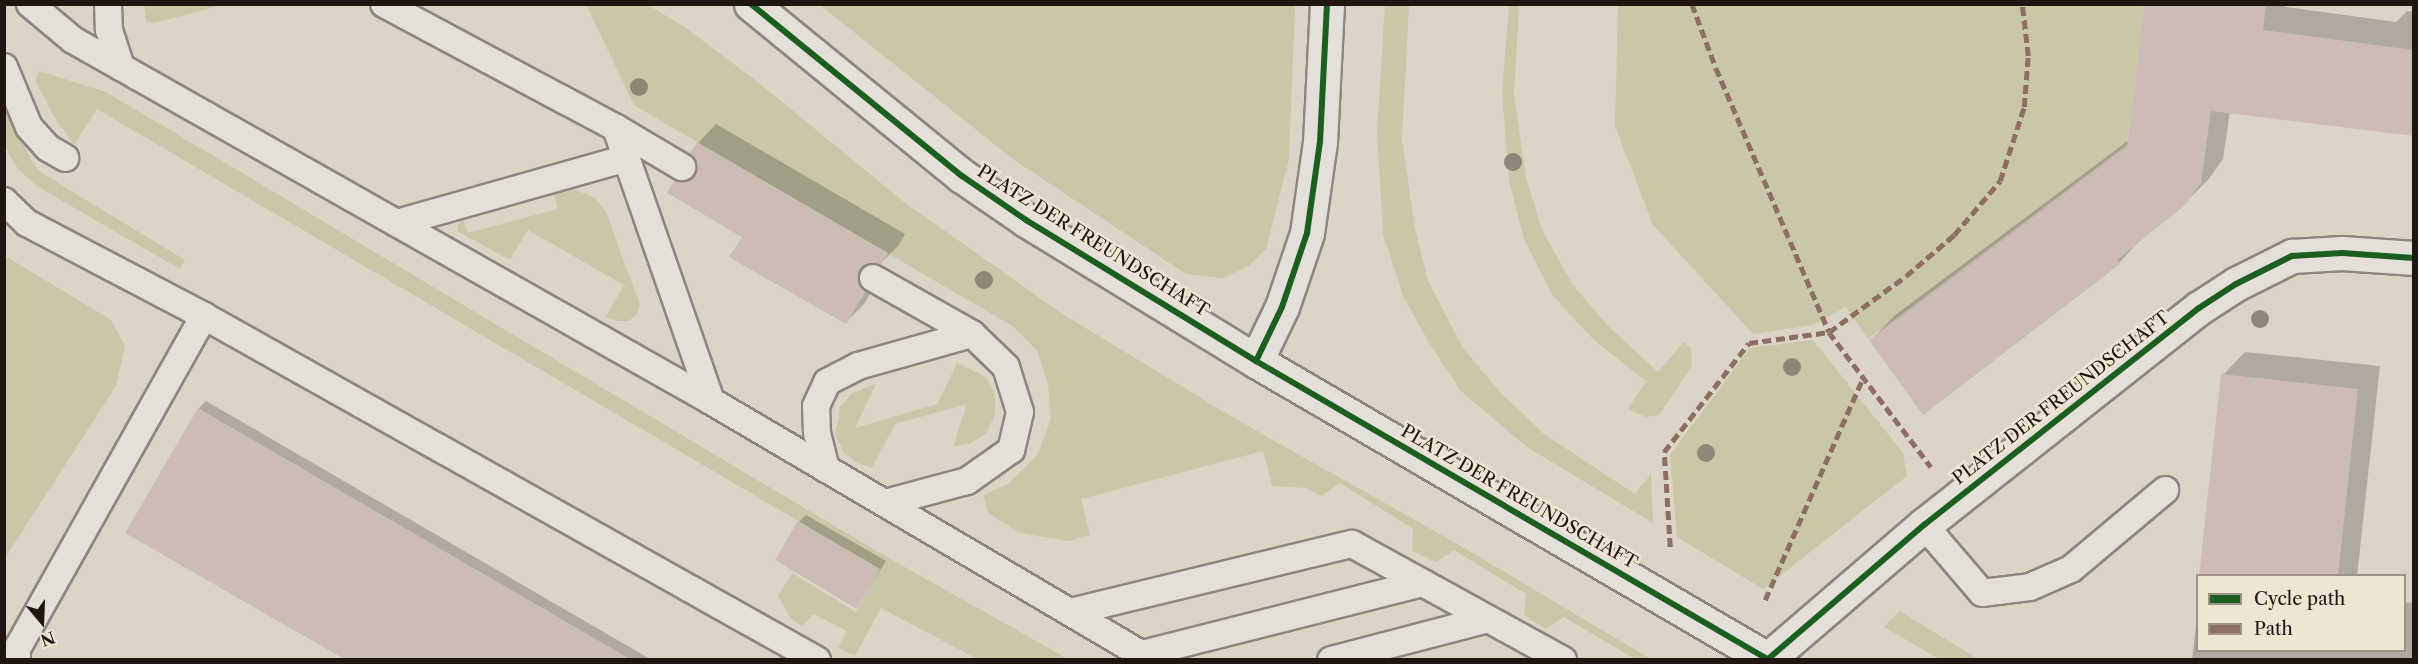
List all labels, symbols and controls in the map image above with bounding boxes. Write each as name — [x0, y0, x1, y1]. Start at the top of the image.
street label: PLATZ DER FREUNDSCHAFT — [973, 160, 1213, 322]
street label: PLATZ DER FREUNDSCHAFT — [1948, 306, 2174, 490]
street label: PLATZ DER FREUNDSCHAFT — [1397, 420, 1641, 574]
legend — [2196, 574, 2406, 652]
text: Cycle path — [2254, 588, 2345, 610]
north arrow — [12, 592, 72, 652]
text: Path — [2254, 618, 2293, 640]
text: N — [38, 627, 58, 651]

